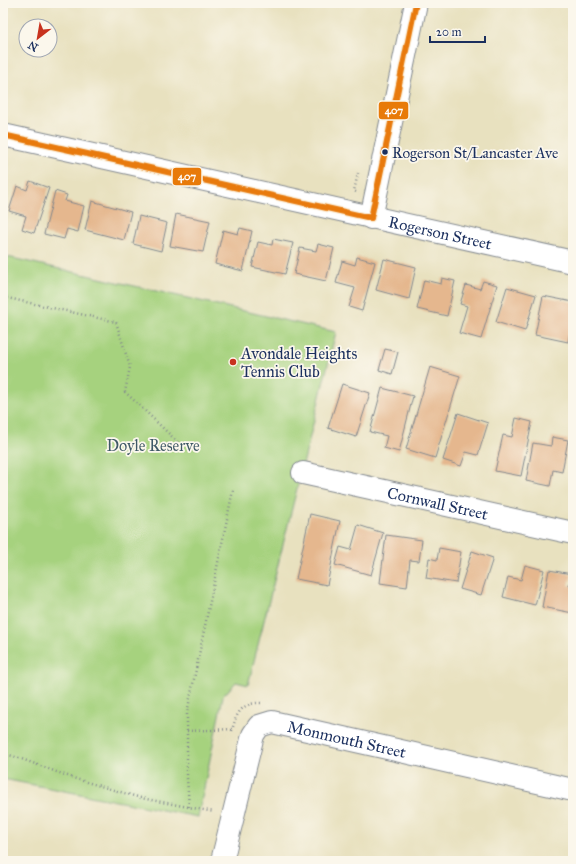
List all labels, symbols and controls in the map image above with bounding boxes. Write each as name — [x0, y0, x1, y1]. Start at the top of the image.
north arrow — [18, 18, 58, 58]
scale bar — [430, 18, 485, 44]
text: 20 m — [436, 25, 462, 39]
text: N — [25, 38, 40, 54]
line badge: 407 — [378, 101, 409, 120]
text: 407 — [385, 104, 403, 118]
place label: Rogerson St/Lancaster Ave — [392, 144, 558, 162]
marker: Rogerson St/Lancaster Ave — [380, 147, 390, 157]
line badge: 407 — [172, 167, 202, 186]
text: 407 — [178, 170, 196, 184]
street label: Rogerson Street — [387, 212, 494, 254]
place label: Avondale Heights Tennis Club — [240, 344, 357, 381]
marker: Avondale Heights Tennis Club — [228, 357, 238, 367]
park label: Doyle Reserve — [106, 436, 200, 455]
street label: Cornwall Street — [385, 483, 490, 524]
street label: Monmouth Street — [286, 717, 408, 762]

